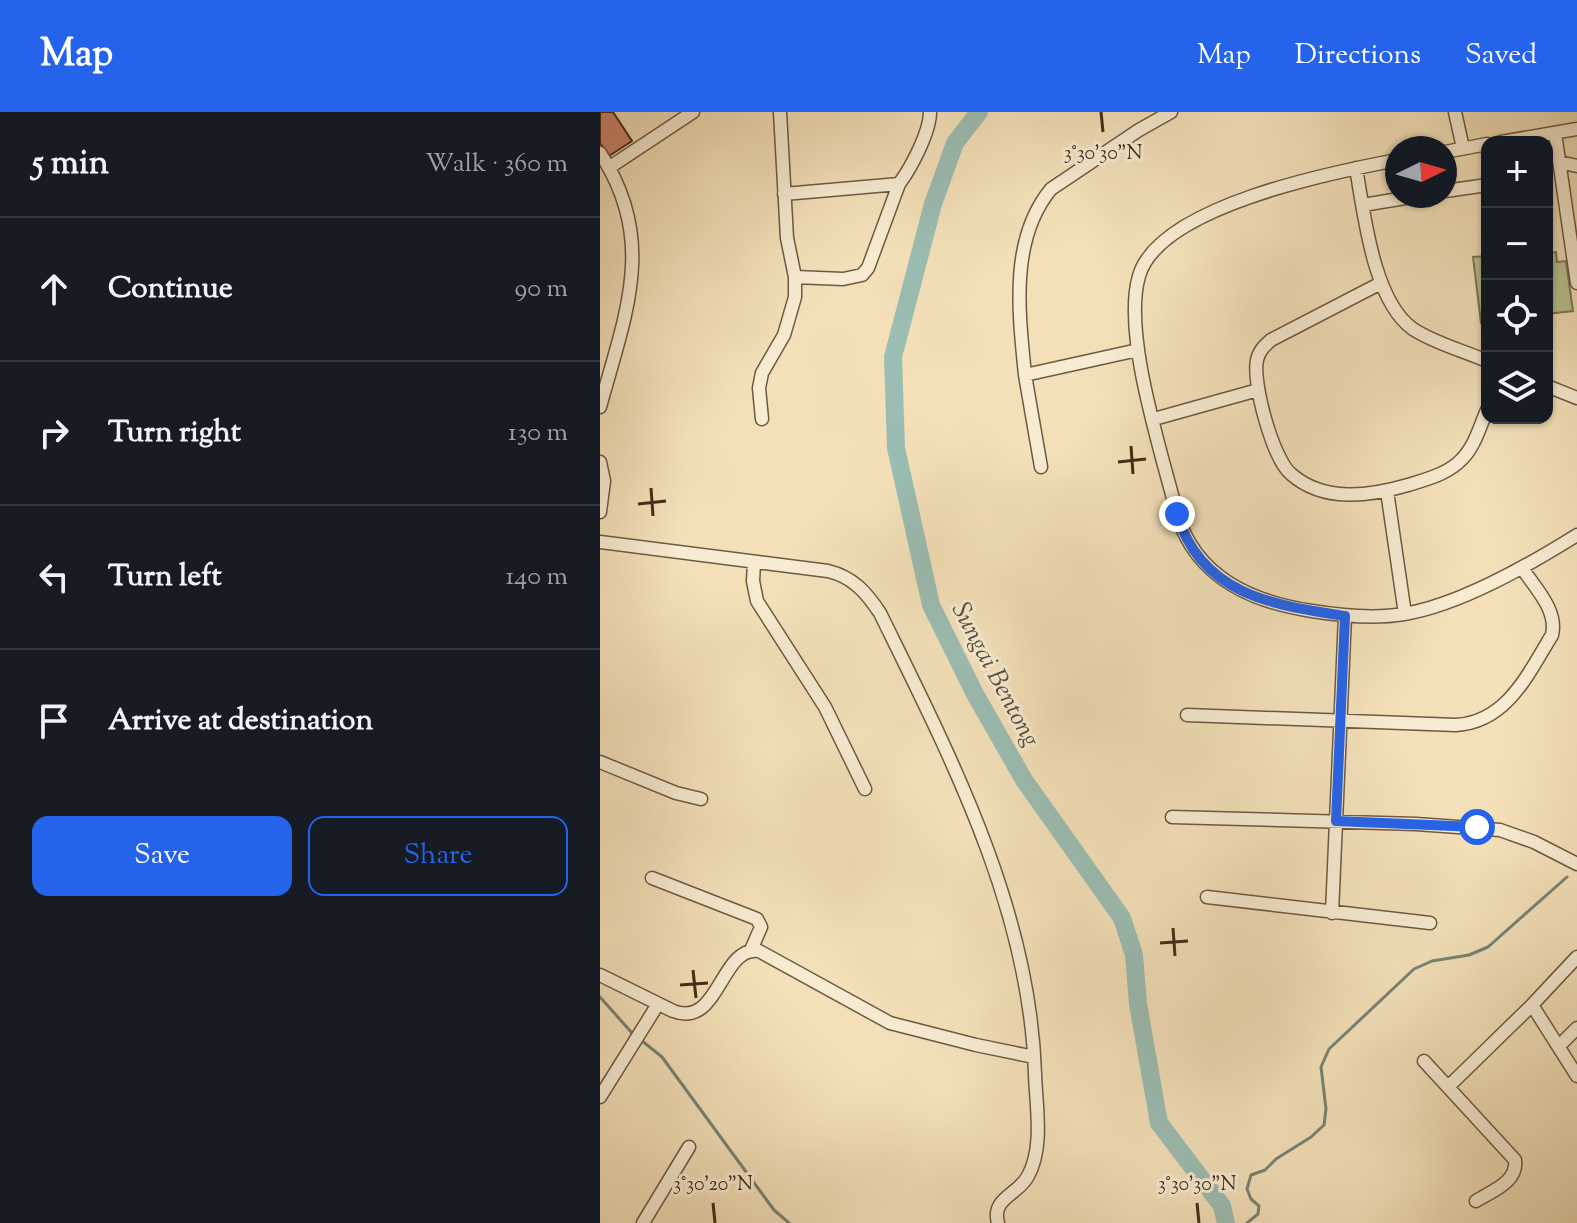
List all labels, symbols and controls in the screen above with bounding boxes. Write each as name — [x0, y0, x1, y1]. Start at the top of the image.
text: Map — [40, 29, 113, 83]
text: Map — [1197, 36, 1251, 76]
text: Directions — [1295, 36, 1421, 76]
text: Saved — [1465, 36, 1537, 76]
north arrow — [1385, 136, 1457, 208]
map controls — [1481, 136, 1553, 424]
button: + — [1481, 136, 1553, 208]
text: 5 min — [32, 140, 109, 189]
text: 3°30'30"N — [1064, 140, 1142, 169]
text: Walk · 360 m — [425, 146, 568, 183]
button: − — [1481, 208, 1553, 280]
icon: ahead — [32, 267, 76, 311]
text: Continue — [108, 268, 233, 311]
text: 90 m — [515, 271, 568, 308]
button: locate — [1481, 280, 1553, 352]
button: layers — [1481, 352, 1553, 424]
icon: right — [32, 411, 76, 455]
text: Turn right — [108, 412, 241, 455]
text: 130 m — [508, 415, 568, 452]
route end — [1159, 496, 1195, 532]
icon: left — [32, 555, 76, 599]
text: Turn left — [108, 556, 222, 599]
text: 140 m — [505, 559, 568, 596]
water label: Sungai Bentong — [941, 596, 1049, 754]
icon: arrive — [32, 699, 76, 743]
text: Arrive at destination — [108, 700, 373, 743]
route start — [1459, 809, 1495, 845]
button: Save — [32, 816, 292, 896]
button: Share — [308, 816, 568, 896]
text: 3°30'20"N — [673, 1171, 753, 1200]
text: 3°30'30"N — [1158, 1171, 1236, 1200]

